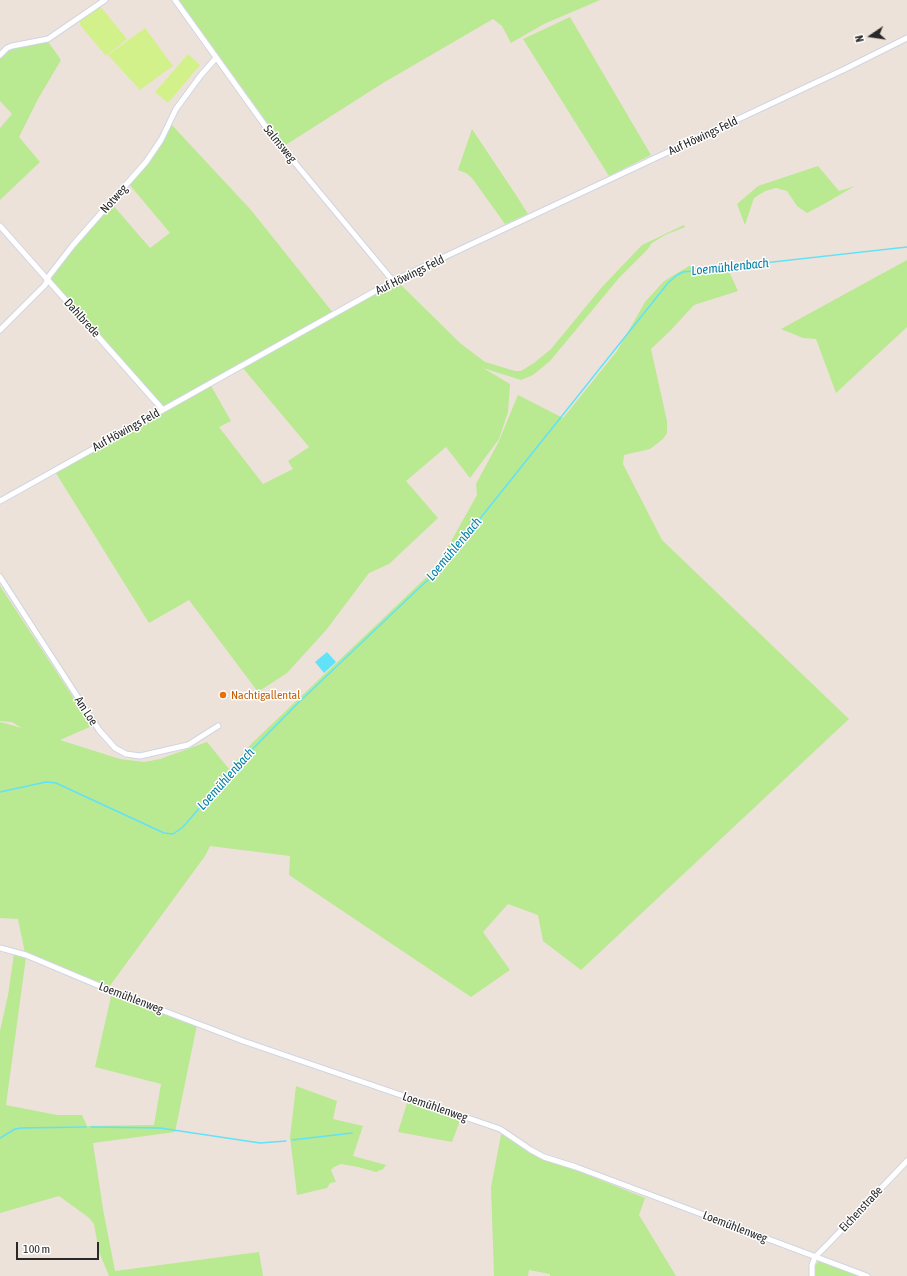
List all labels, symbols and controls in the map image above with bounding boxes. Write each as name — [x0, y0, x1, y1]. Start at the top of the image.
north arrow — [851, 16, 891, 56]
text: N — [853, 34, 866, 43]
street label: Auf Höwings Feld — [666, 114, 740, 158]
street label: Salmsweg — [260, 122, 300, 166]
street label: Notweg — [97, 182, 131, 216]
street label: Auf Höwings Feld — [373, 252, 447, 298]
water label: Loemühlenbach — [691, 255, 769, 279]
street label: Dahlbrede — [61, 296, 103, 340]
street label: Auf Höwings Feld — [90, 406, 162, 454]
water label: Loemühlenbach — [423, 514, 485, 584]
place label: Nachtigallental — [231, 688, 300, 702]
marker: Nachtigallental — [218, 690, 228, 700]
street label: Am Loe — [71, 694, 101, 728]
water label: Loemühlenbach — [194, 745, 258, 813]
street label: Loemühlenweg — [97, 979, 165, 1017]
street label: Loemühlenweg — [401, 1089, 469, 1125]
street label: Eichenstraße — [836, 1183, 886, 1235]
street label: Loemühlenweg — [701, 1208, 769, 1246]
scale bar — [18, 1234, 101, 1260]
text: 100 m — [23, 1242, 50, 1256]

